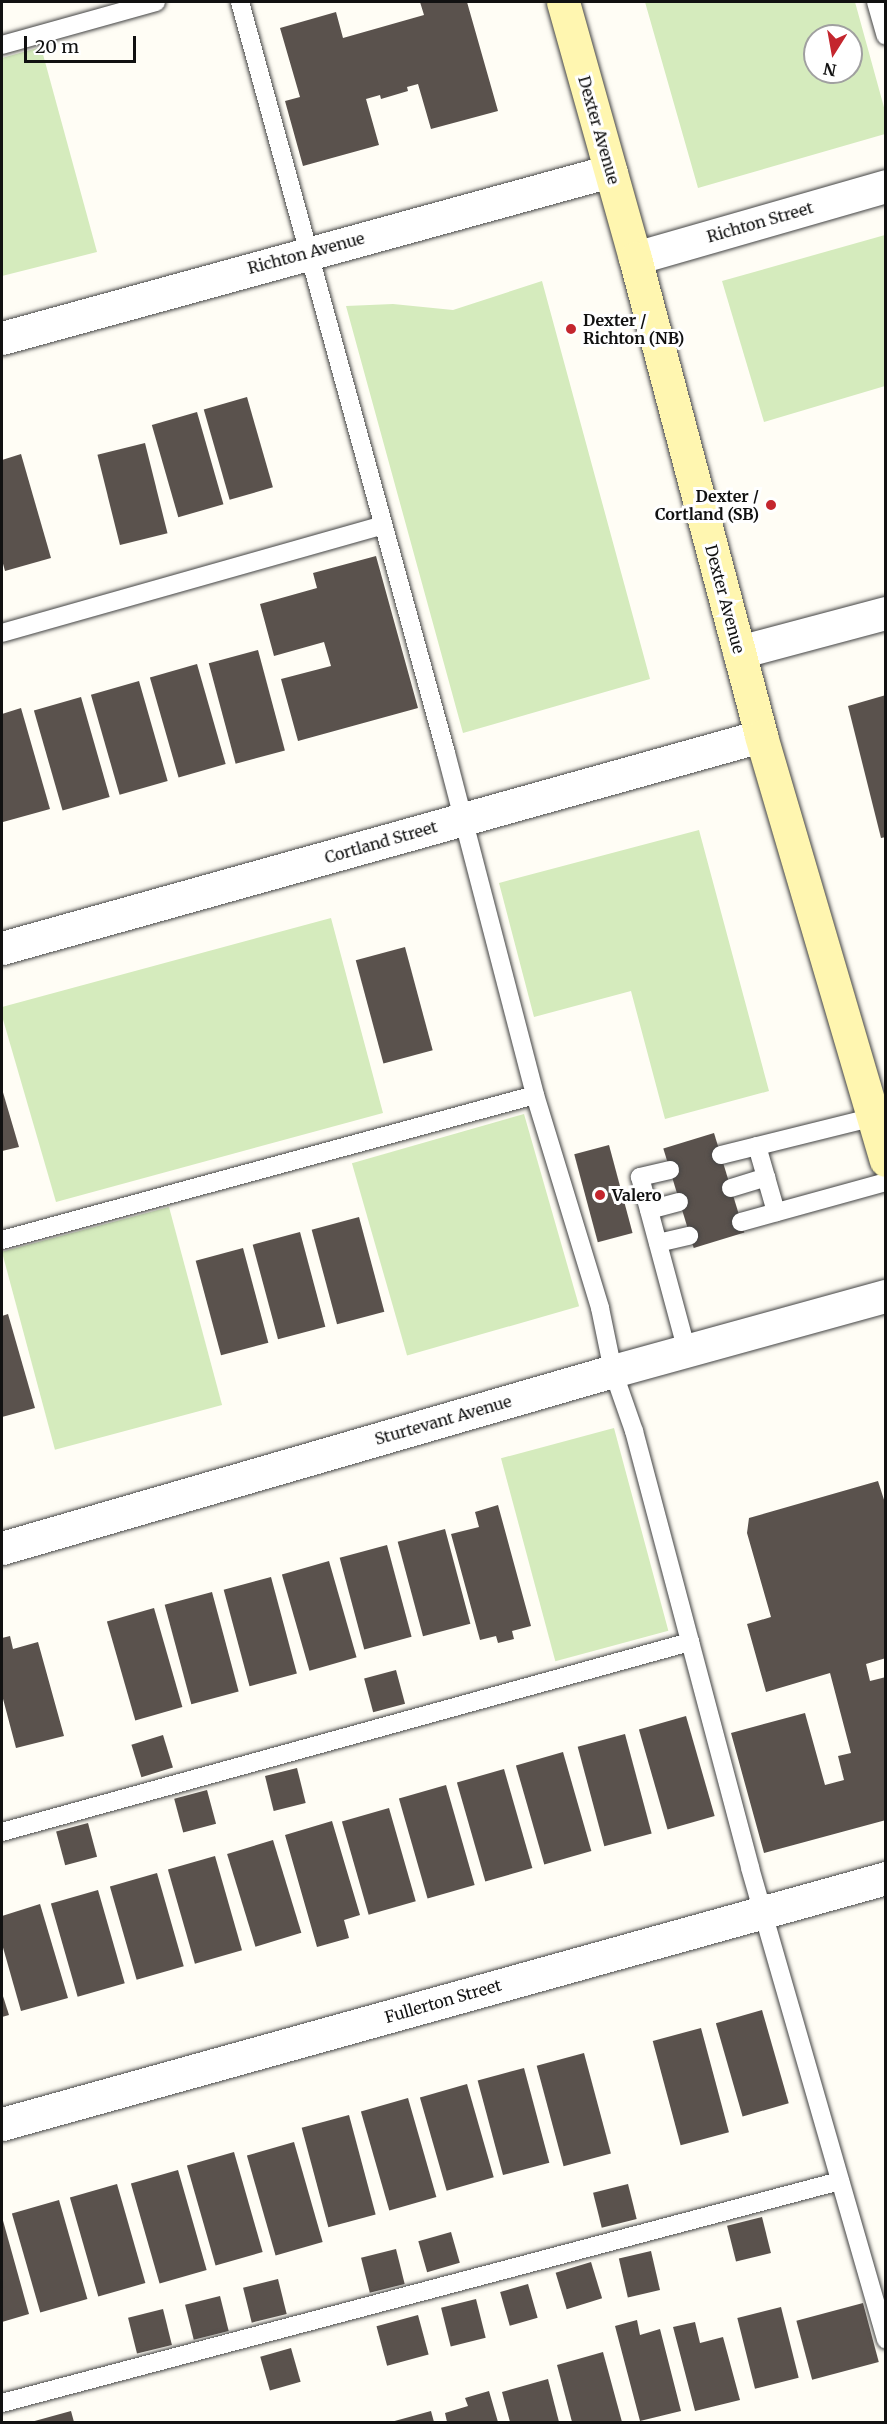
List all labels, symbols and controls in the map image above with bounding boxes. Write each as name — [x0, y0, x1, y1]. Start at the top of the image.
scale bar — [27, 24, 140, 62]
north arrow — [803, 24, 863, 84]
text: 20 m — [35, 35, 79, 58]
text: N — [822, 59, 838, 81]
street label: Dexter Avenue — [574, 74, 624, 186]
street label: Richton Street — [705, 198, 815, 246]
street label: Richton Avenue — [245, 228, 367, 278]
place label: Dexter / Richton (NB) — [583, 310, 684, 348]
marker: Dexter / Richton (NB) — [564, 322, 578, 336]
place label: Dexter / Cortland (SB) — [655, 486, 759, 524]
marker: Dexter / Cortland (SB) — [764, 498, 778, 512]
street label: Dexter Avenue — [701, 543, 749, 655]
street label: Cortland Street — [322, 817, 440, 867]
place label: Valero — [612, 1185, 661, 1205]
marker: Valero — [593, 1188, 607, 1202]
street label: Sturtevant Avenue — [372, 1391, 514, 1449]
street label: Fullerton Street — [382, 1975, 504, 2027]

